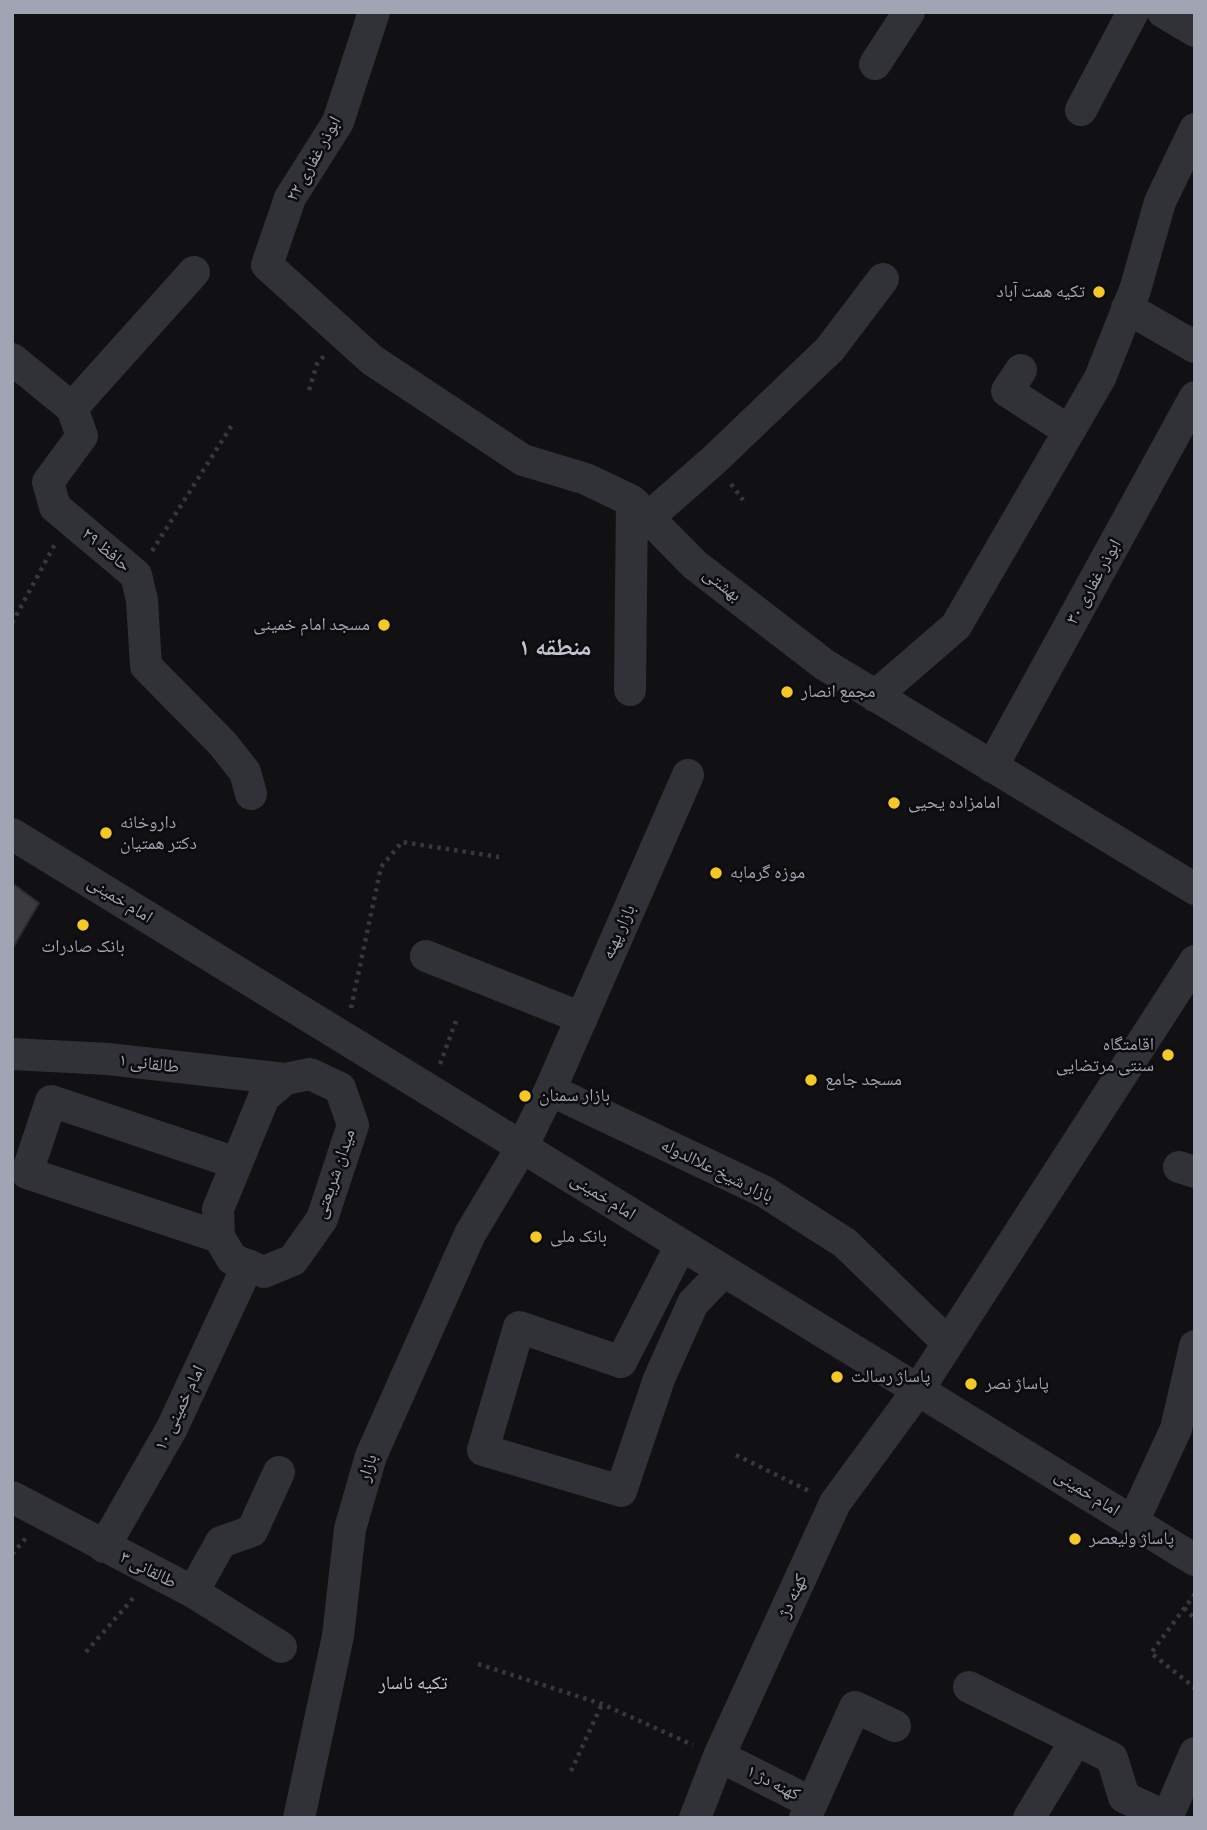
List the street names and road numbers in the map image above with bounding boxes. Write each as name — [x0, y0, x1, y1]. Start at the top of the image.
street label: ابوذر غفاری ۲۲ — [282, 113, 346, 205]
street label: حافظ ۲۹ — [77, 523, 135, 577]
street label: ابوذر غفاری ۳۰ — [1062, 536, 1126, 628]
street label: بهشتی — [699, 563, 745, 607]
street label: امام خمینی — [84, 872, 156, 928]
street label: بازار پهنه — [597, 901, 641, 963]
street label: طالقانی ۱ — [118, 1050, 180, 1078]
street label: میدان شریعتی — [310, 1126, 360, 1222]
street label: بازار شیخ علاالدوله — [657, 1134, 777, 1208]
street label: امام خمینی — [567, 1169, 639, 1225]
street label: امام خمینی ۱۰ — [150, 1362, 210, 1454]
street label: بازار — [354, 1452, 382, 1484]
street label: امام خمینی — [1051, 1465, 1123, 1521]
street label: طالقانی ۳ — [116, 1547, 180, 1593]
street label: کهنه دژ — [774, 1571, 812, 1621]
street label: کهنه دژ ۱ — [743, 1760, 803, 1806]

